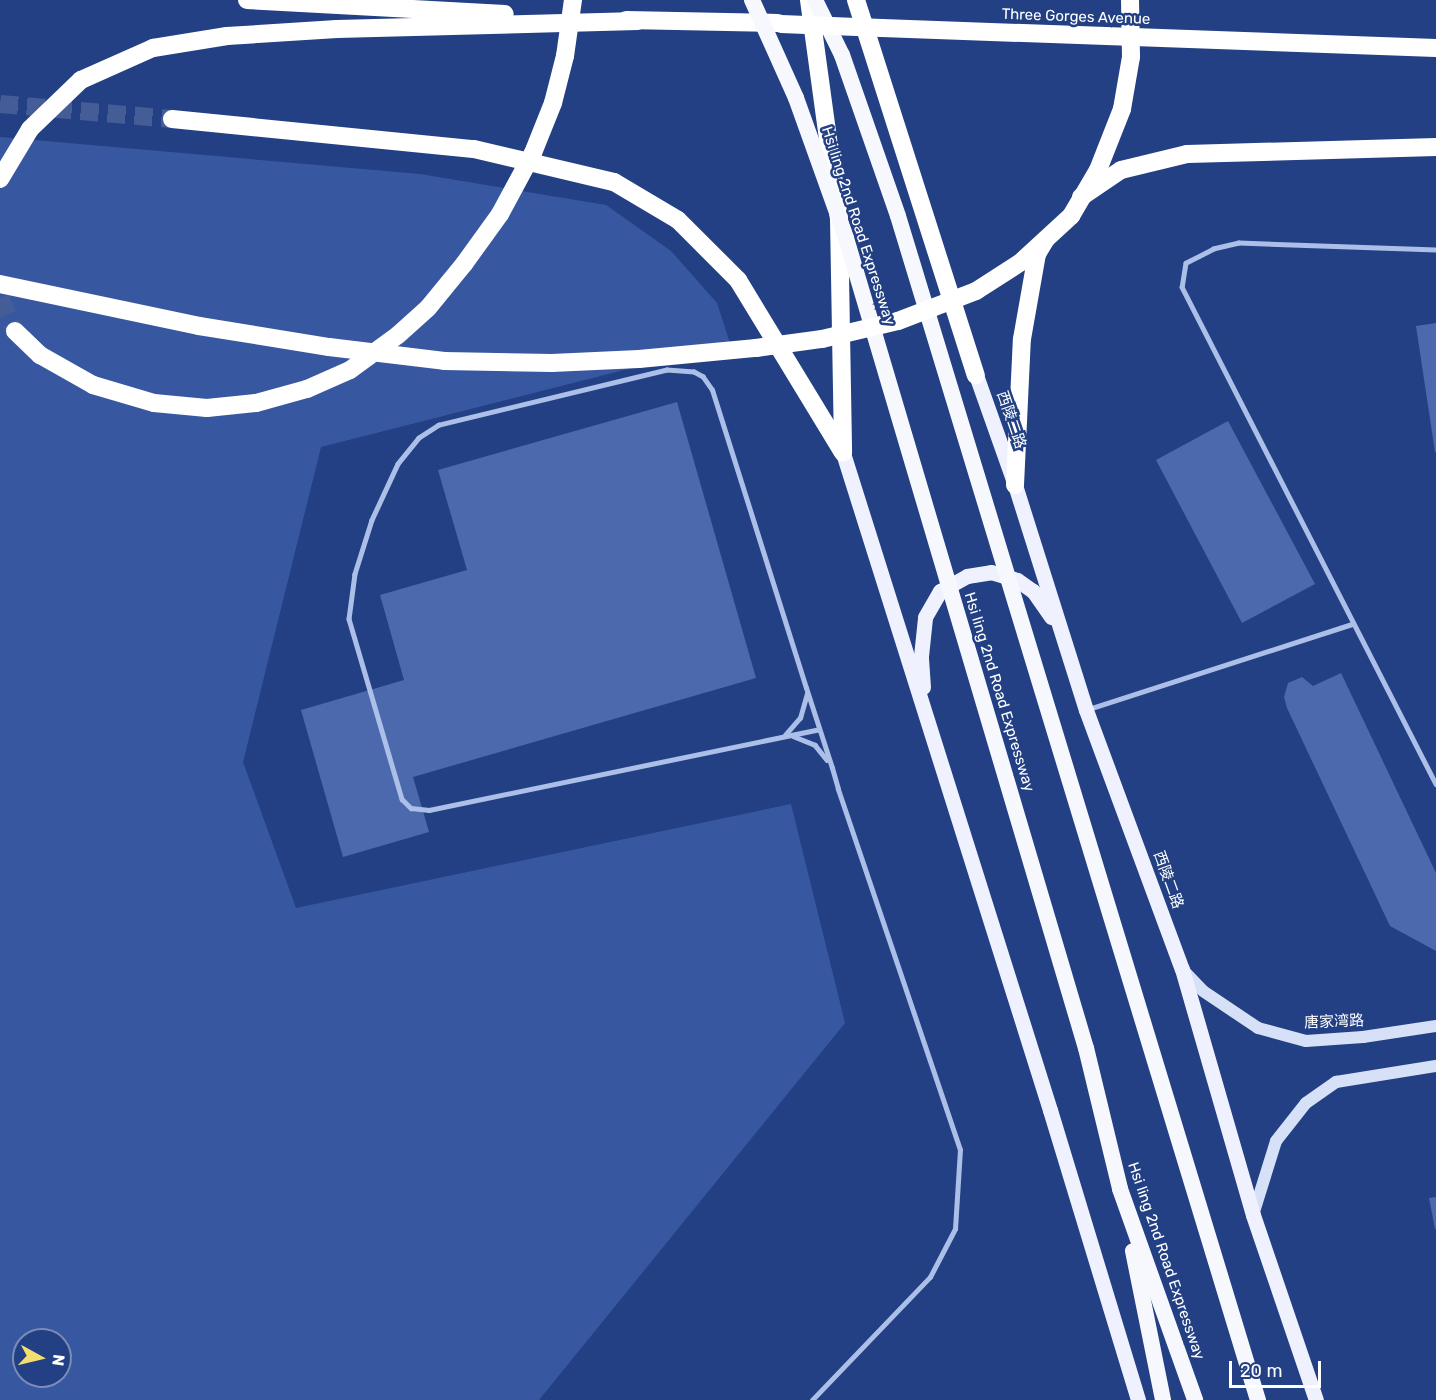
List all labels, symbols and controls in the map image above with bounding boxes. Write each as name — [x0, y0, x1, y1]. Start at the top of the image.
street label: Three Gorges Avenue — [1001, 5, 1151, 29]
street label: Hsi ling 2nd Road Expressway — [817, 124, 899, 328]
street label: 西陵二路 — [993, 389, 1029, 451]
street label: Hsi ling 2nd Road Expressway — [960, 590, 1038, 794]
street label: 西陵二路 — [1149, 849, 1187, 911]
street label: 唐家湾路 — [1304, 1012, 1364, 1032]
street label: Hsi ling 2nd Road Expressway — [1124, 1160, 1208, 1362]
north arrow — [12, 1328, 72, 1388]
scale bar — [1232, 1349, 1324, 1387]
text: N — [48, 1353, 69, 1367]
text: 20 m — [1240, 1360, 1282, 1382]

